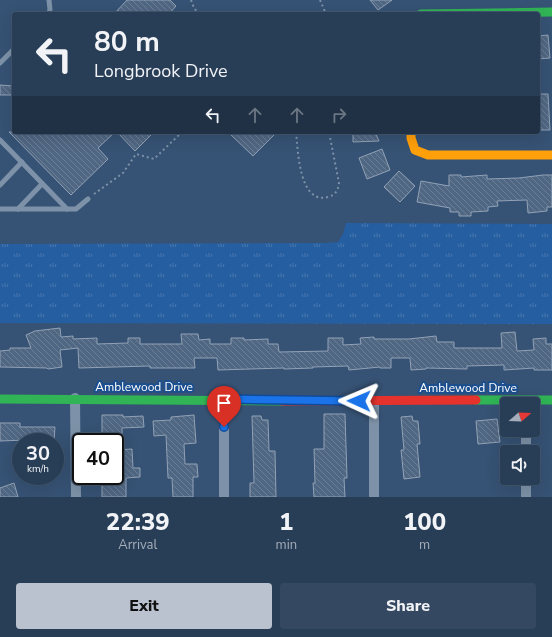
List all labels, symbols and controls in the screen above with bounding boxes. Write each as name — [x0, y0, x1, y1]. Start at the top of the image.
text: 80 m — [94, 23, 160, 61]
icon: left — [28, 28, 80, 80]
text: Longbrook Drive — [94, 59, 228, 83]
icon: left — [202, 104, 224, 126]
icon: ahead — [244, 104, 266, 126]
icon: ahead — [286, 104, 308, 126]
icon: right — [328, 104, 350, 126]
street label: Amblewood Drive — [95, 379, 193, 395]
position arrow — [338, 380, 380, 422]
street label: Amblewood Drive — [419, 380, 517, 396]
pin — [207, 386, 241, 427]
icon: arrive — [213, 392, 235, 414]
north arrow — [500, 397, 540, 437]
map controls — [500, 397, 540, 485]
speed limit sign: 40 — [72, 433, 124, 485]
text: 30 — [26, 440, 50, 467]
button: sound — [500, 445, 540, 485]
text: km/h — [27, 462, 49, 476]
text: 22:39 — [106, 506, 170, 538]
text: 1 — [279, 506, 294, 538]
text: 100 — [403, 506, 446, 538]
text: Arrival — [118, 536, 157, 554]
text: min — [276, 536, 297, 554]
text: m — [419, 536, 430, 554]
button: Exit — [16, 583, 272, 629]
button: Share — [280, 583, 536, 629]

